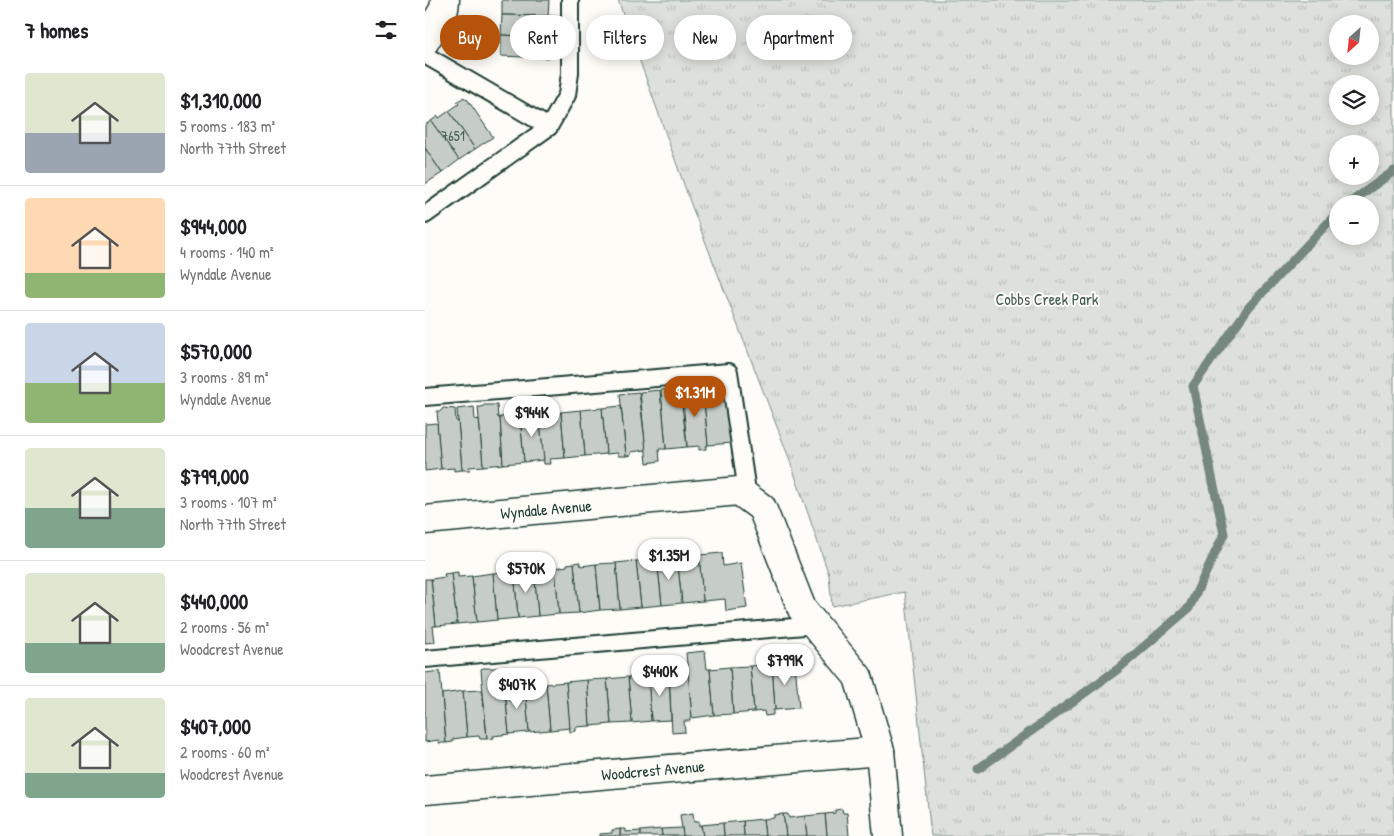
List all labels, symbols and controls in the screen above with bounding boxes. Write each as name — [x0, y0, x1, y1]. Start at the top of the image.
chip: Buy — [440, 15, 500, 60]
chip: Rent — [510, 15, 576, 60]
chip: Filters — [586, 15, 664, 60]
chip: New — [674, 15, 736, 60]
chip: Apartment — [746, 15, 852, 60]
north arrow — [1329, 15, 1379, 65]
map controls — [1329, 15, 1379, 245]
text: 7 homes — [25, 16, 88, 45]
icon: filters — [372, 16, 400, 44]
button: layers — [1329, 75, 1379, 125]
text: $1,310,000 — [180, 86, 261, 115]
icon: home — [65, 93, 125, 153]
text: 5 rooms · 183 m² — [180, 115, 275, 137]
house number: 7651 — [441, 126, 465, 145]
button: + — [1329, 135, 1379, 185]
text: North 77th Street — [180, 137, 286, 159]
button: − — [1329, 195, 1379, 245]
text: $944,000 — [180, 212, 247, 241]
icon: home — [65, 218, 125, 278]
text: 4 rooms · 140 m² — [180, 241, 274, 263]
text: Wyndale Avenue — [180, 263, 271, 285]
park label: Cobbs Creek Park — [996, 288, 1099, 310]
text: $570,000 — [180, 337, 252, 366]
icon: home — [65, 343, 125, 403]
text: 3 rooms · 89 m² — [180, 366, 269, 388]
pin: $1.31M — [654, 376, 736, 418]
text: $1.31M — [675, 381, 715, 403]
text: Wyndale Avenue — [180, 388, 271, 410]
pin: $944K — [497, 396, 567, 438]
text: $944K — [515, 401, 549, 423]
text: $799,000 — [180, 462, 249, 491]
icon: home — [65, 468, 125, 528]
text: 3 rooms · 107 m² — [180, 491, 277, 513]
street label: Wyndale Avenue — [500, 494, 593, 524]
text: North 77th Street — [180, 513, 286, 535]
pin: $1.35M — [628, 538, 710, 581]
text: $1.35M — [649, 544, 689, 566]
pin: $570K — [491, 552, 561, 594]
text: $570K — [507, 557, 545, 579]
text: $440,000 — [180, 587, 248, 616]
icon: home — [65, 593, 125, 653]
text: 2 rooms · 56 m² — [180, 616, 269, 638]
text: Woodcrest Avenue — [180, 638, 284, 660]
pin: $799K — [750, 644, 820, 686]
text: $799K — [767, 649, 803, 671]
pin: $440K — [625, 654, 695, 697]
text: $440K — [642, 660, 678, 682]
pin: $407K — [482, 668, 552, 710]
text: $407K — [498, 673, 536, 695]
text: $407,000 — [180, 712, 251, 741]
icon: home — [65, 718, 125, 778]
text: 2 rooms · 60 m² — [180, 741, 270, 763]
street label: Woodcrest Avenue — [600, 754, 706, 785]
text: Woodcrest Avenue — [180, 763, 284, 785]

